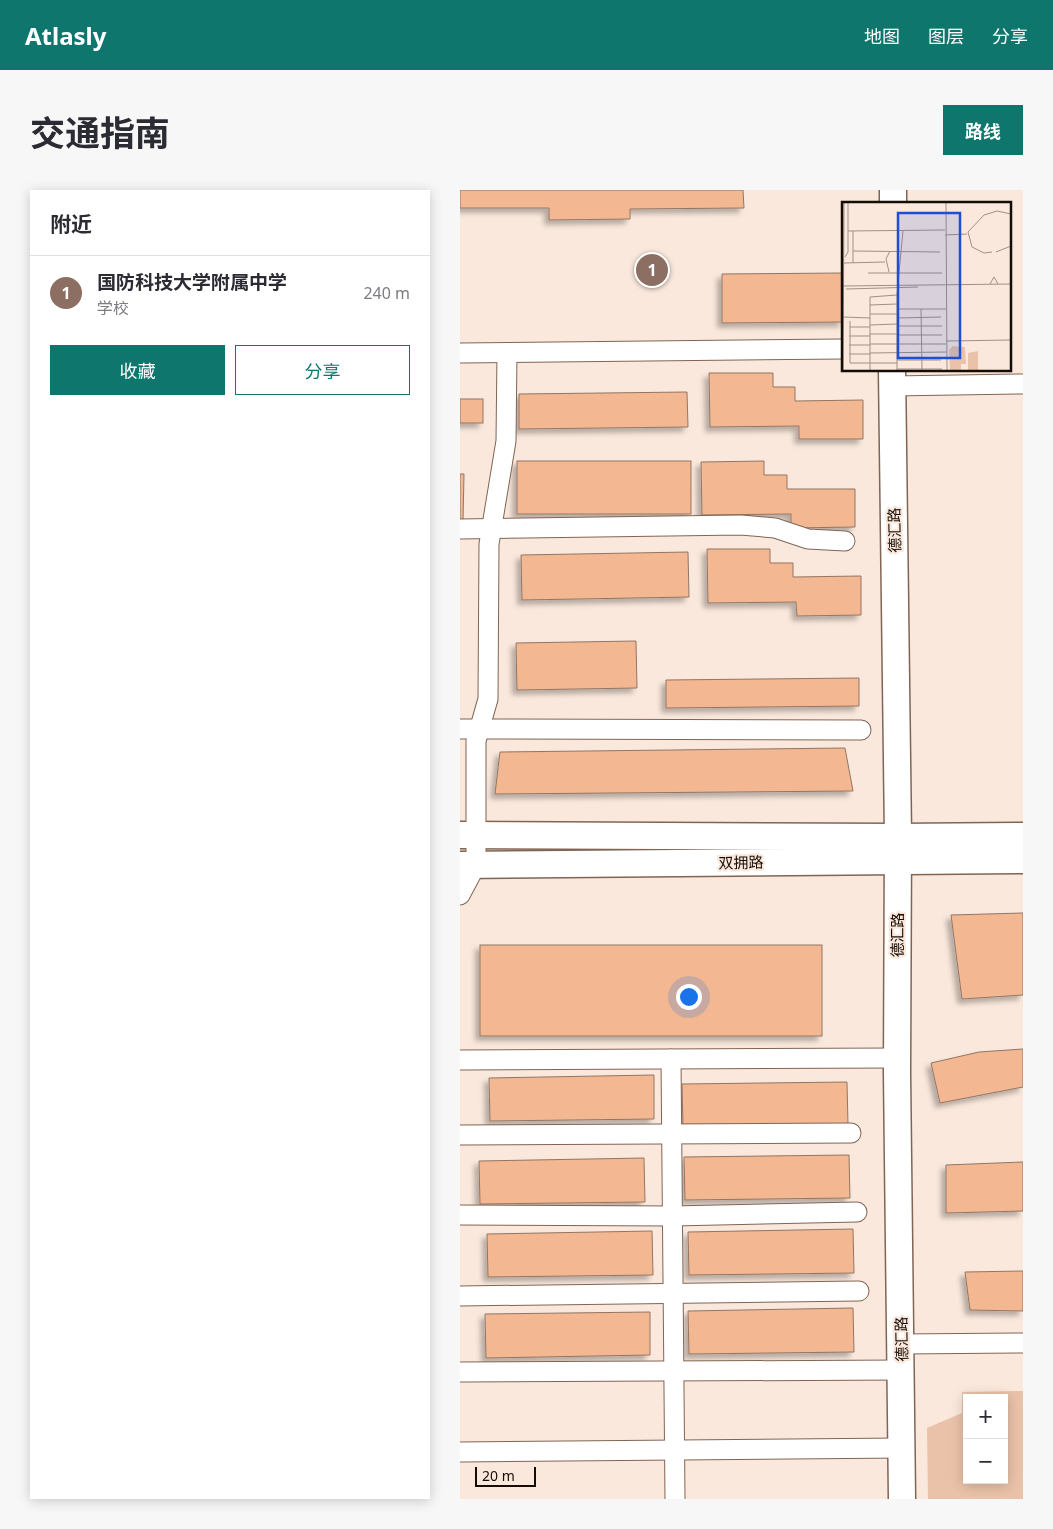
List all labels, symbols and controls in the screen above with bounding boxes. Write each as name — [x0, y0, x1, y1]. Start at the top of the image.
text: Atlasly — [25, 19, 106, 52]
text: 地图 — [864, 24, 900, 48]
text: 图层 — [928, 24, 964, 48]
text: 分享 — [992, 24, 1028, 48]
button: 路线 — [943, 105, 1023, 155]
text: 交通指南 — [30, 109, 170, 156]
inset map — [842, 202, 1010, 371]
text: 附近 — [50, 210, 92, 238]
pin: 1 — [636, 251, 668, 289]
text: 国防科技大学附属中学 — [97, 269, 287, 295]
text: 1 — [61, 282, 71, 304]
text: 240 m — [363, 282, 410, 304]
text: 学校 — [97, 297, 129, 319]
button: 收藏 — [50, 345, 225, 395]
button: 分享 — [235, 345, 410, 395]
street label: 德汇路 — [884, 507, 904, 553]
street label: 双拥路 — [718, 852, 764, 872]
street label: 德汇路 — [887, 912, 907, 958]
your location — [676, 984, 702, 1010]
street label: 德汇路 — [891, 1316, 911, 1362]
map controls — [963, 1394, 1008, 1484]
button: + — [963, 1394, 1008, 1439]
button: − — [963, 1439, 1008, 1484]
scale bar — [475, 1464, 536, 1487]
text: 20 m — [482, 1466, 515, 1485]

